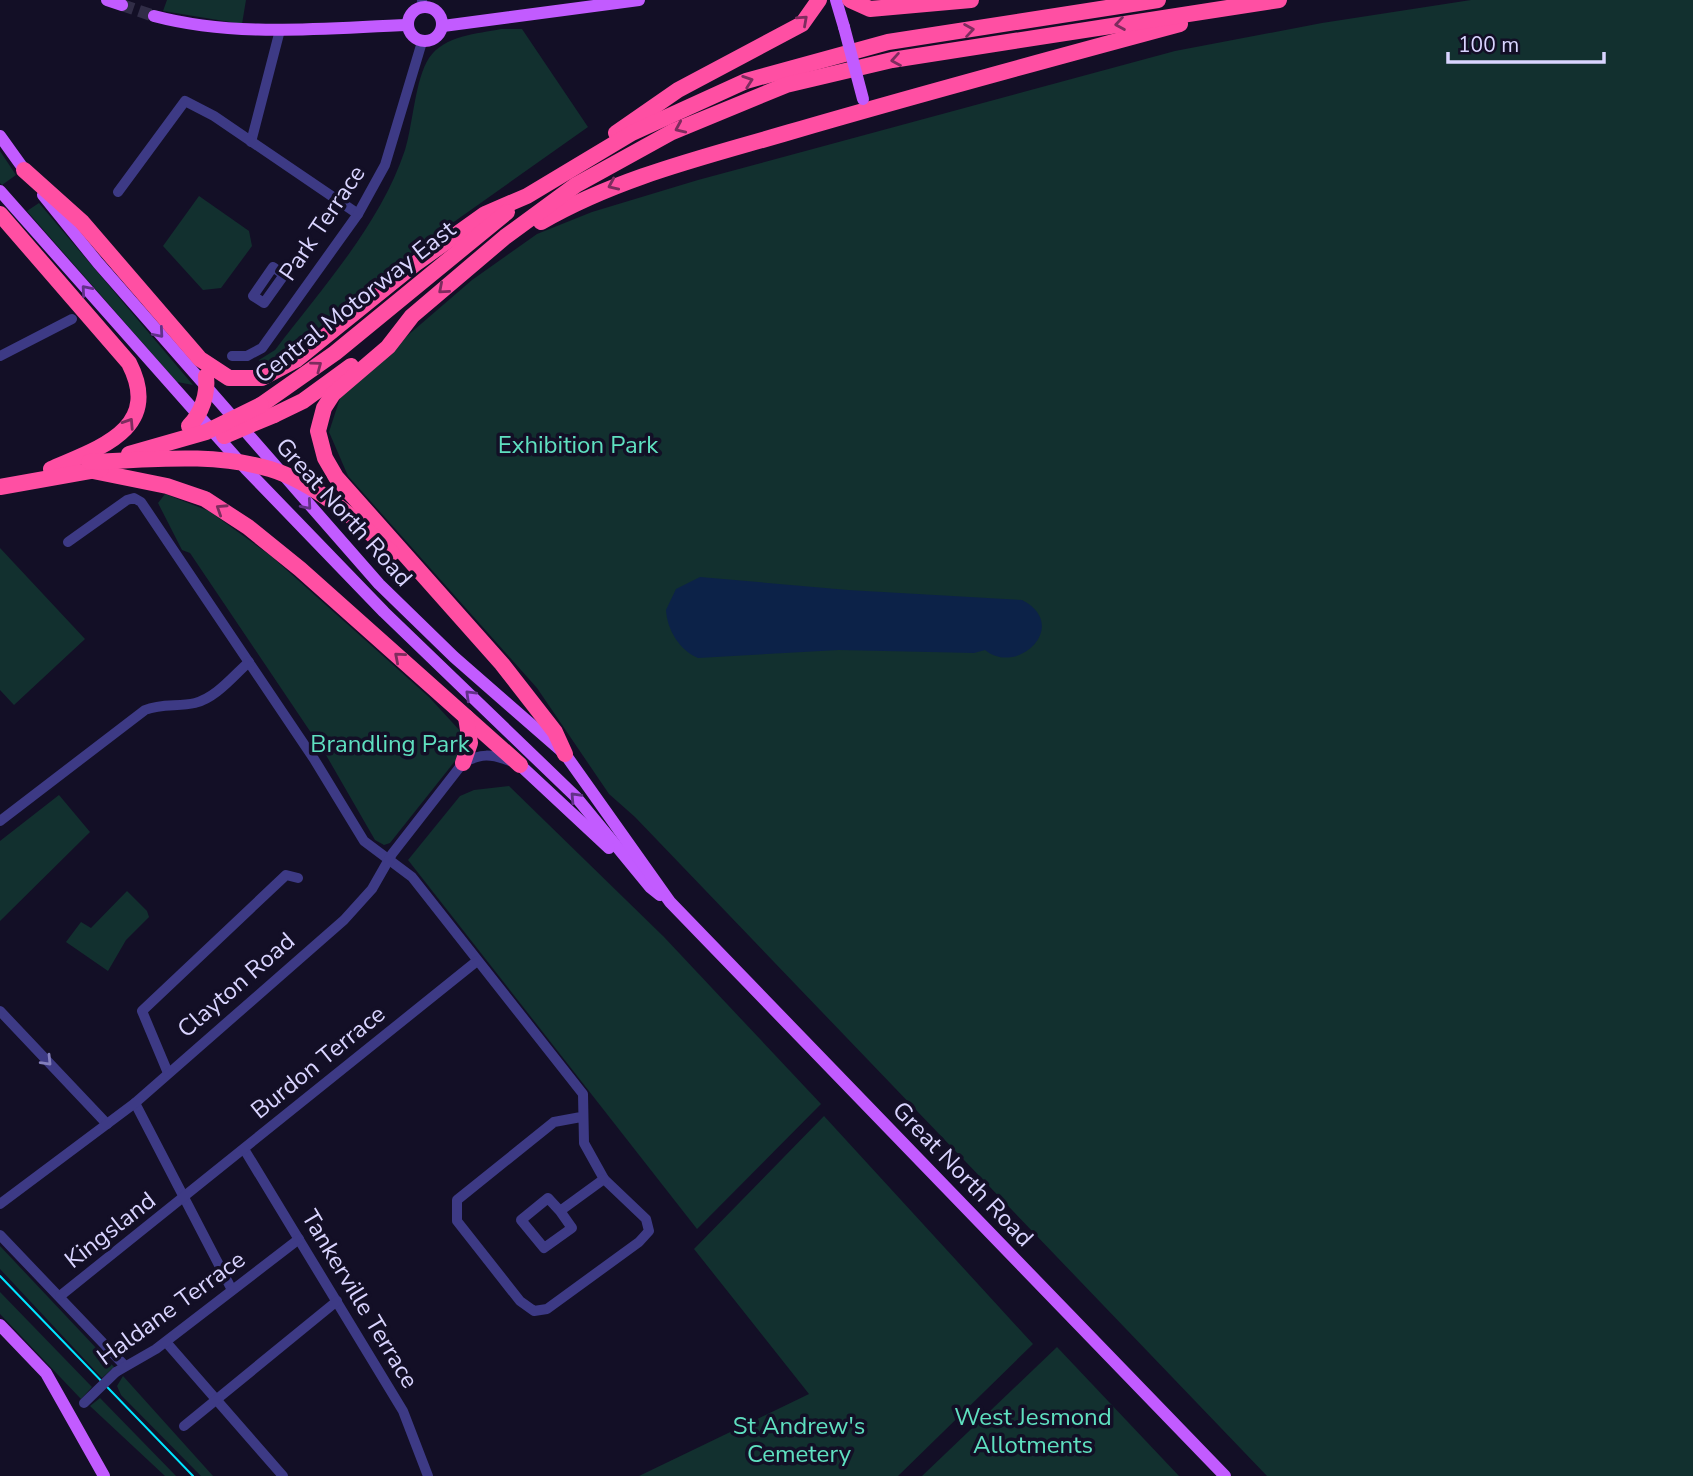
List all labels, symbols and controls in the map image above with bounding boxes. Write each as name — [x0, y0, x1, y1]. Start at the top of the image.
one-way arrow — [795, 16, 808, 28]
one-way arrow — [1114, 16, 1126, 31]
scale bar — [1448, 21, 1604, 65]
one-way arrow — [963, 23, 975, 38]
text: 100 m — [1458, 31, 1519, 59]
one-way arrow — [890, 51, 902, 66]
one-way arrow — [741, 75, 753, 89]
one-way arrow — [674, 120, 687, 134]
street label: Park Terrace — [272, 159, 372, 287]
one-way arrow — [608, 177, 620, 191]
street label: Central Motorway East — [248, 213, 463, 391]
one-way arrow — [438, 281, 451, 293]
one-way arrow — [82, 286, 95, 299]
one-way arrow — [151, 324, 163, 337]
one-way arrow — [310, 362, 322, 375]
one-way arrow — [120, 417, 133, 430]
park label: Exhibition Park — [498, 429, 659, 461]
street label: Great North Road — [268, 431, 420, 593]
one-way arrow — [299, 497, 311, 510]
one-way arrow — [215, 505, 228, 518]
one-way arrow — [394, 653, 407, 665]
one-way arrow — [465, 691, 478, 704]
park label: Brandling Park — [310, 728, 471, 760]
one-way arrow — [571, 792, 583, 805]
street label: Clayton Road — [171, 925, 301, 1045]
street label: Burdon Terrace — [244, 998, 392, 1126]
one-way arrow — [39, 1052, 52, 1065]
street label: Great North Road — [885, 1094, 1041, 1254]
street label: Kingsland — [58, 1184, 162, 1276]
street label: Tankerville Terrace — [294, 1204, 426, 1394]
street label: Haldane Terrace — [90, 1243, 252, 1373]
park label: West Jesmond Allotments — [954, 1401, 1112, 1461]
park label: St Andrew's Cemetery — [733, 1410, 865, 1470]

